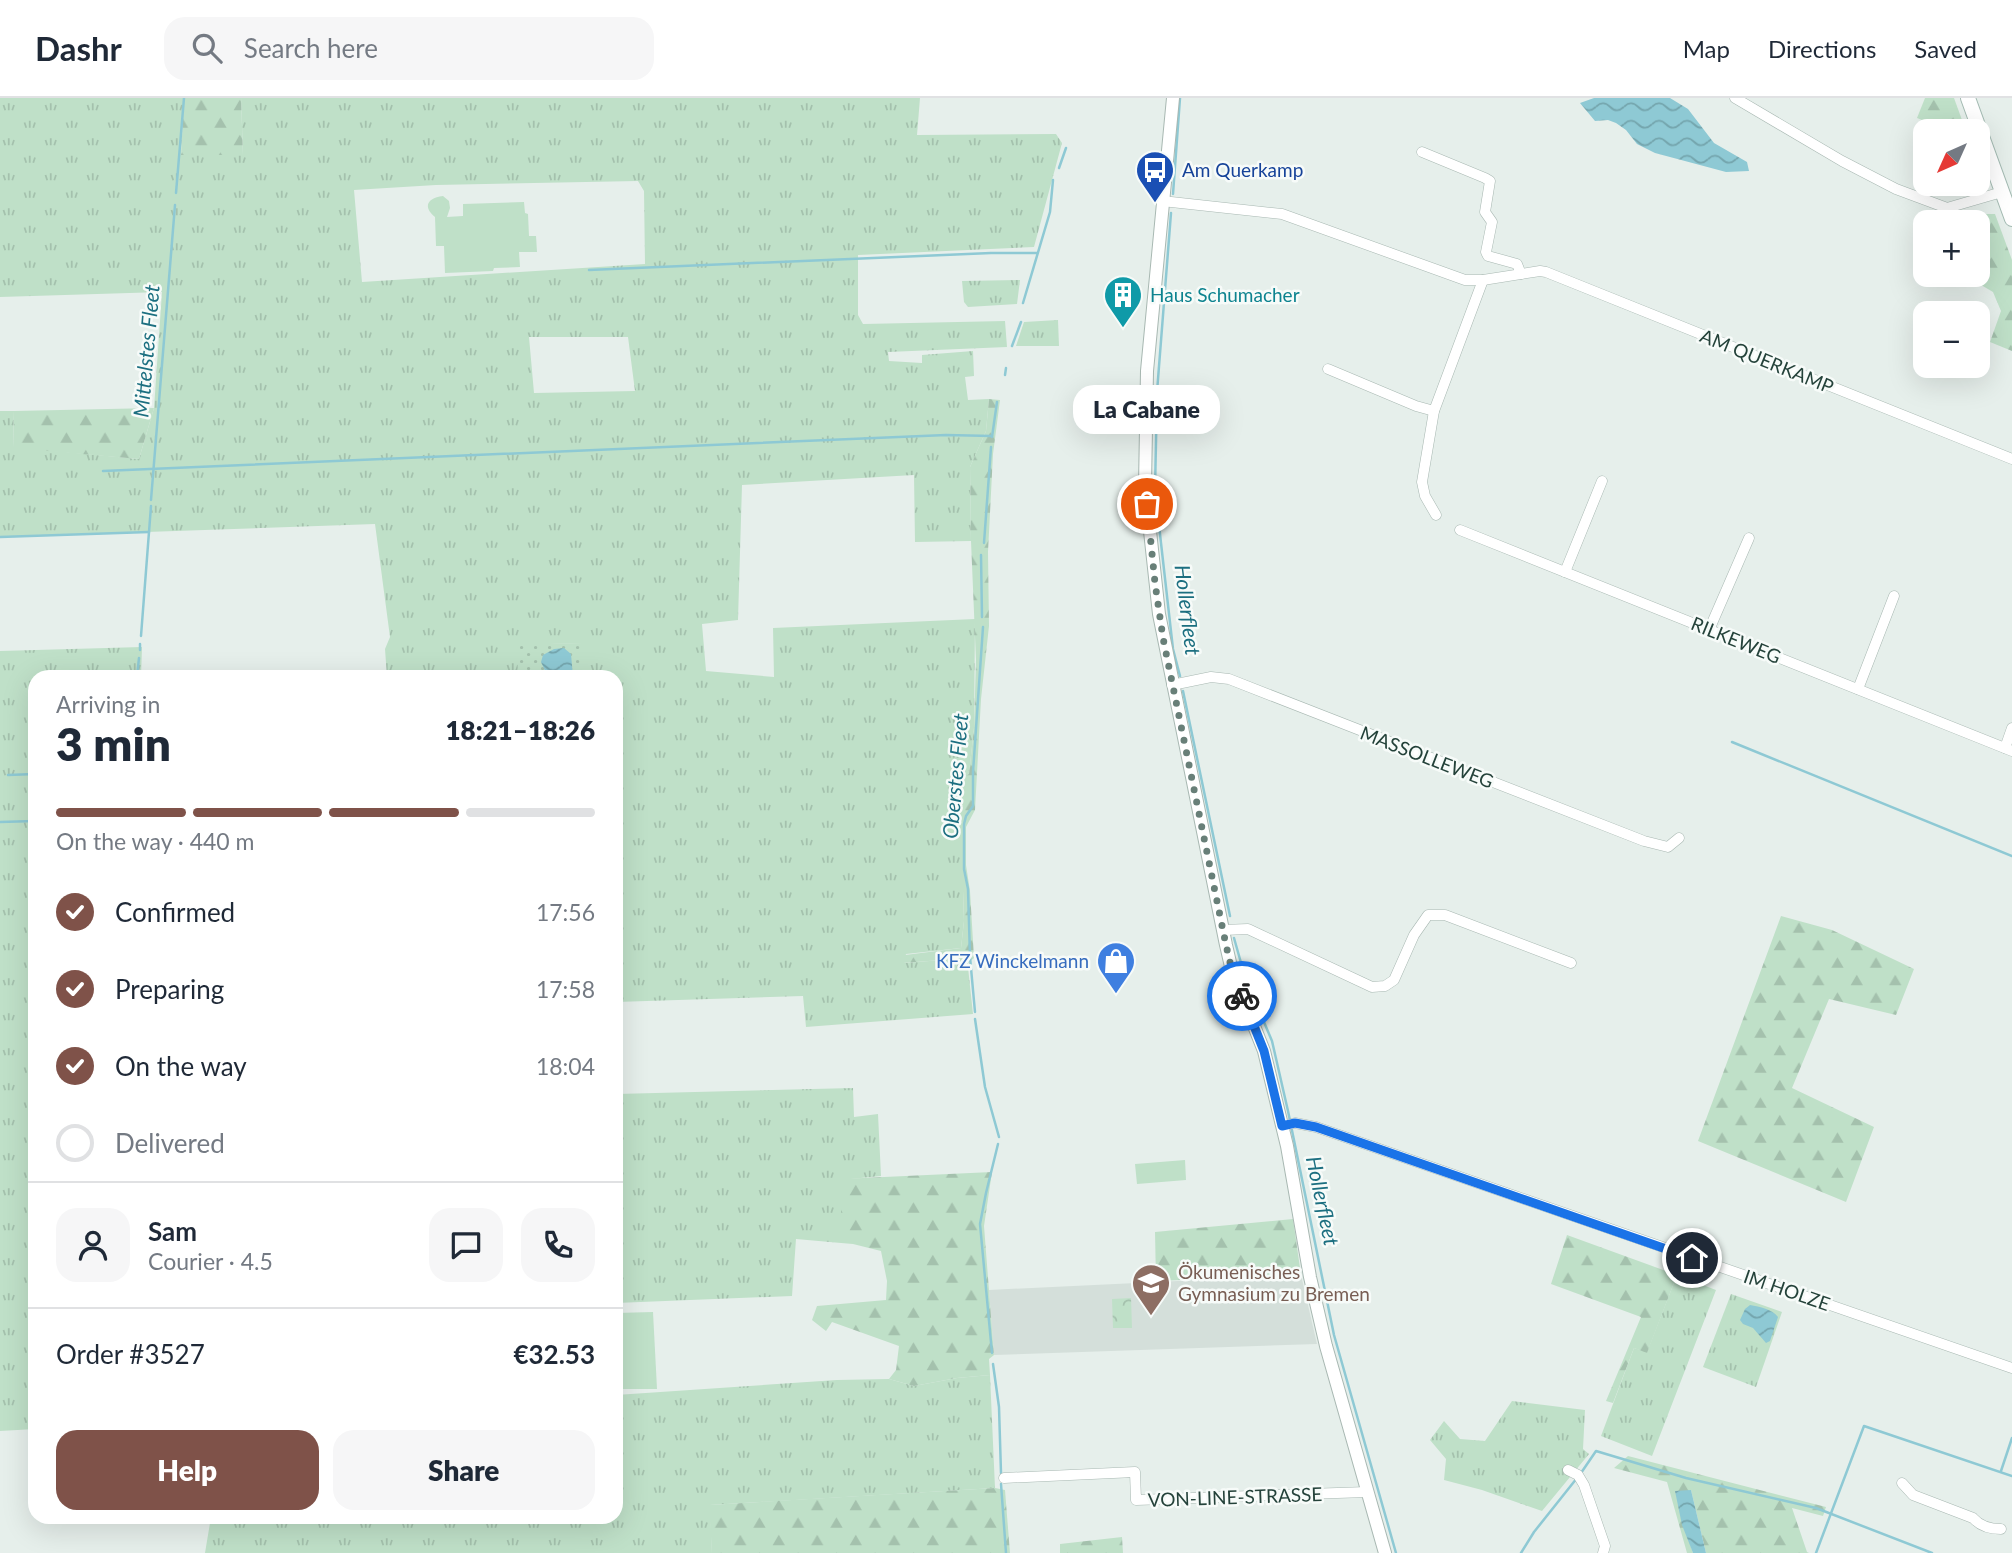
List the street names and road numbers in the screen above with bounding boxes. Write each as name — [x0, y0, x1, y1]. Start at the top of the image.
street label: AM QUERKAMP — [1697, 323, 1837, 398]
street label: RILKEWEG — [1688, 611, 1784, 668]
street label: MASSOLLEWEG — [1357, 721, 1497, 793]
street label: IM HOLZE — [1741, 1264, 1833, 1315]
street label: VON-LINE-STRASSE — [1147, 1482, 1323, 1511]

